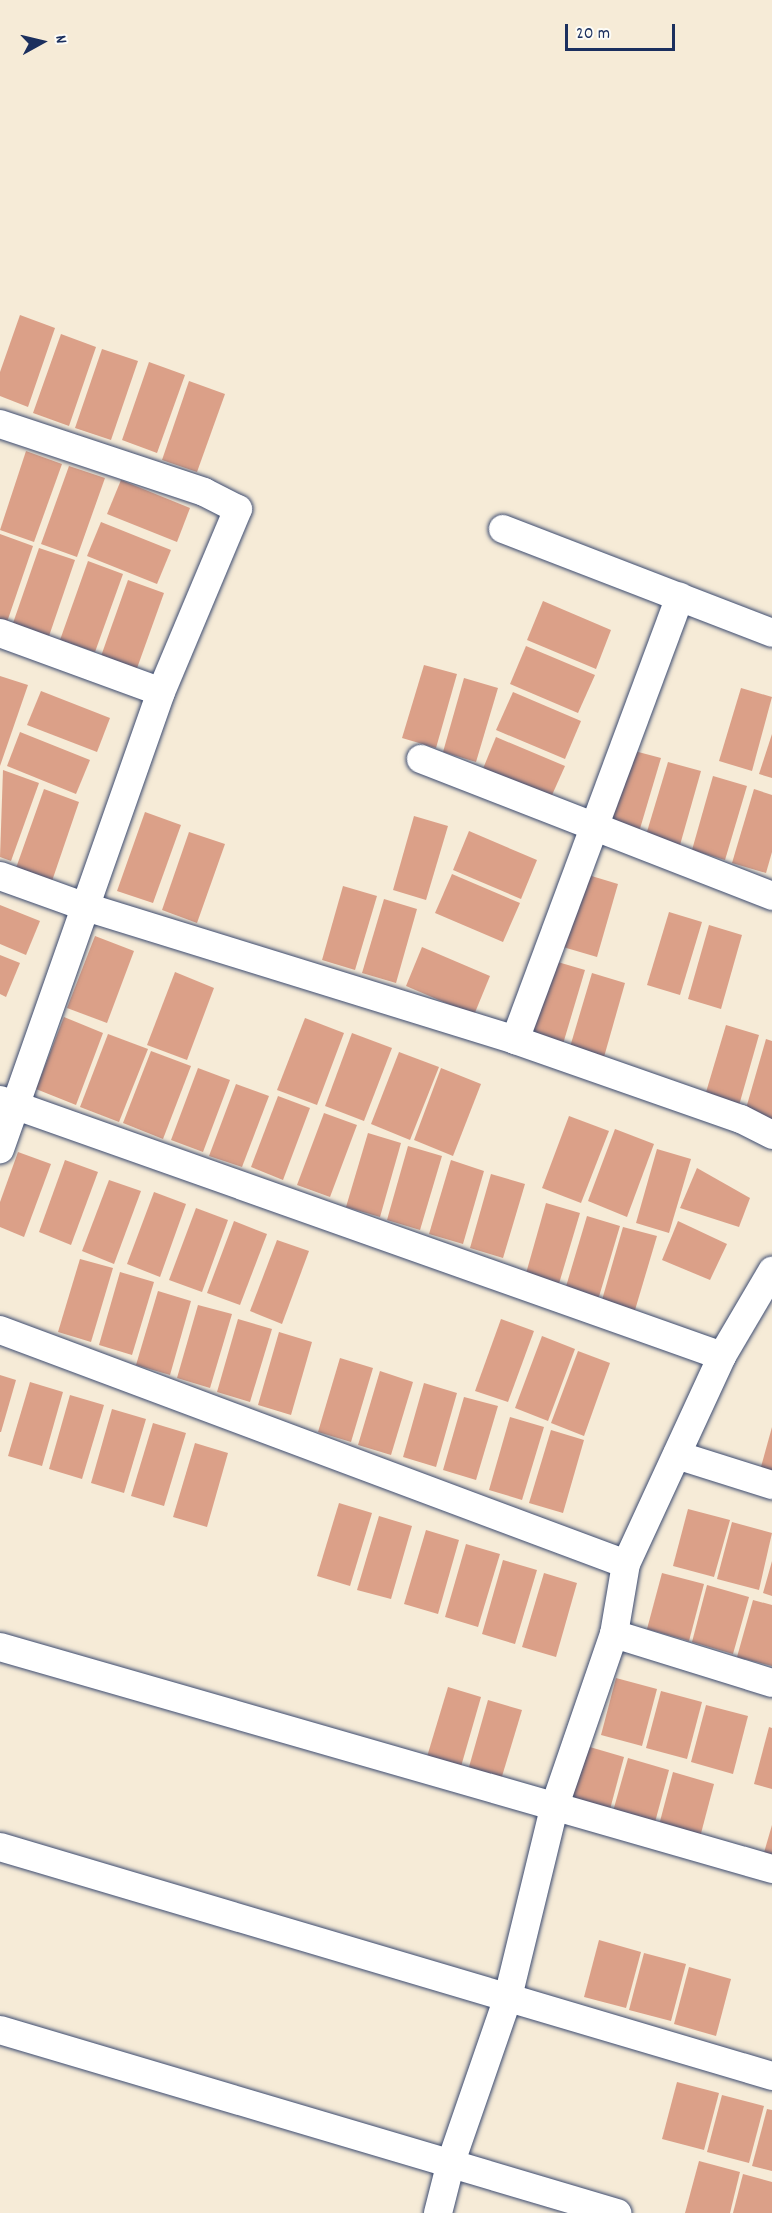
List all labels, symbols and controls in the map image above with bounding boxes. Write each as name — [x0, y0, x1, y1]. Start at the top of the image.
north arrow — [12, 12, 72, 72]
scale bar — [568, 12, 678, 50]
text: 20 m — [576, 22, 610, 47]
text: N — [48, 34, 72, 45]

